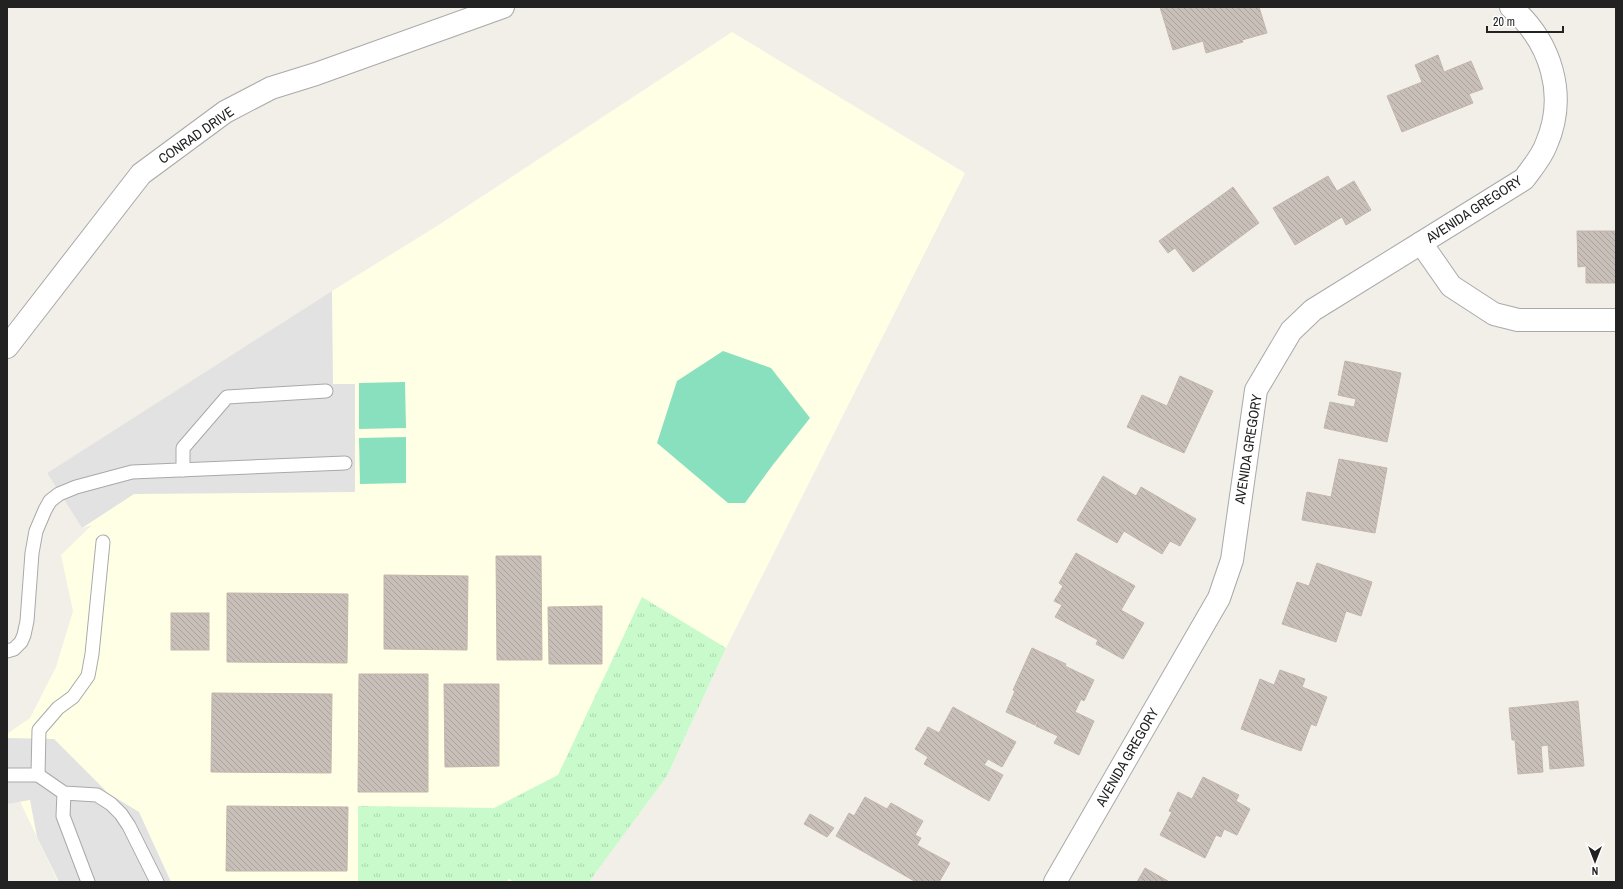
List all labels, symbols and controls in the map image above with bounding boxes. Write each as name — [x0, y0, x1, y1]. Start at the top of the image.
scale bar — [1487, 8, 1563, 34]
text: 20 m — [1493, 14, 1515, 30]
street label: CONRAD DRIVE — [155, 102, 237, 168]
street label: AVENIDA GREGORY — [1422, 171, 1526, 247]
street label: AVENIDA GREGORY — [1230, 393, 1266, 506]
street label: AVENIDA GREGORY — [1091, 704, 1163, 810]
north arrow — [1575, 841, 1615, 881]
text: N — [1592, 864, 1598, 878]

